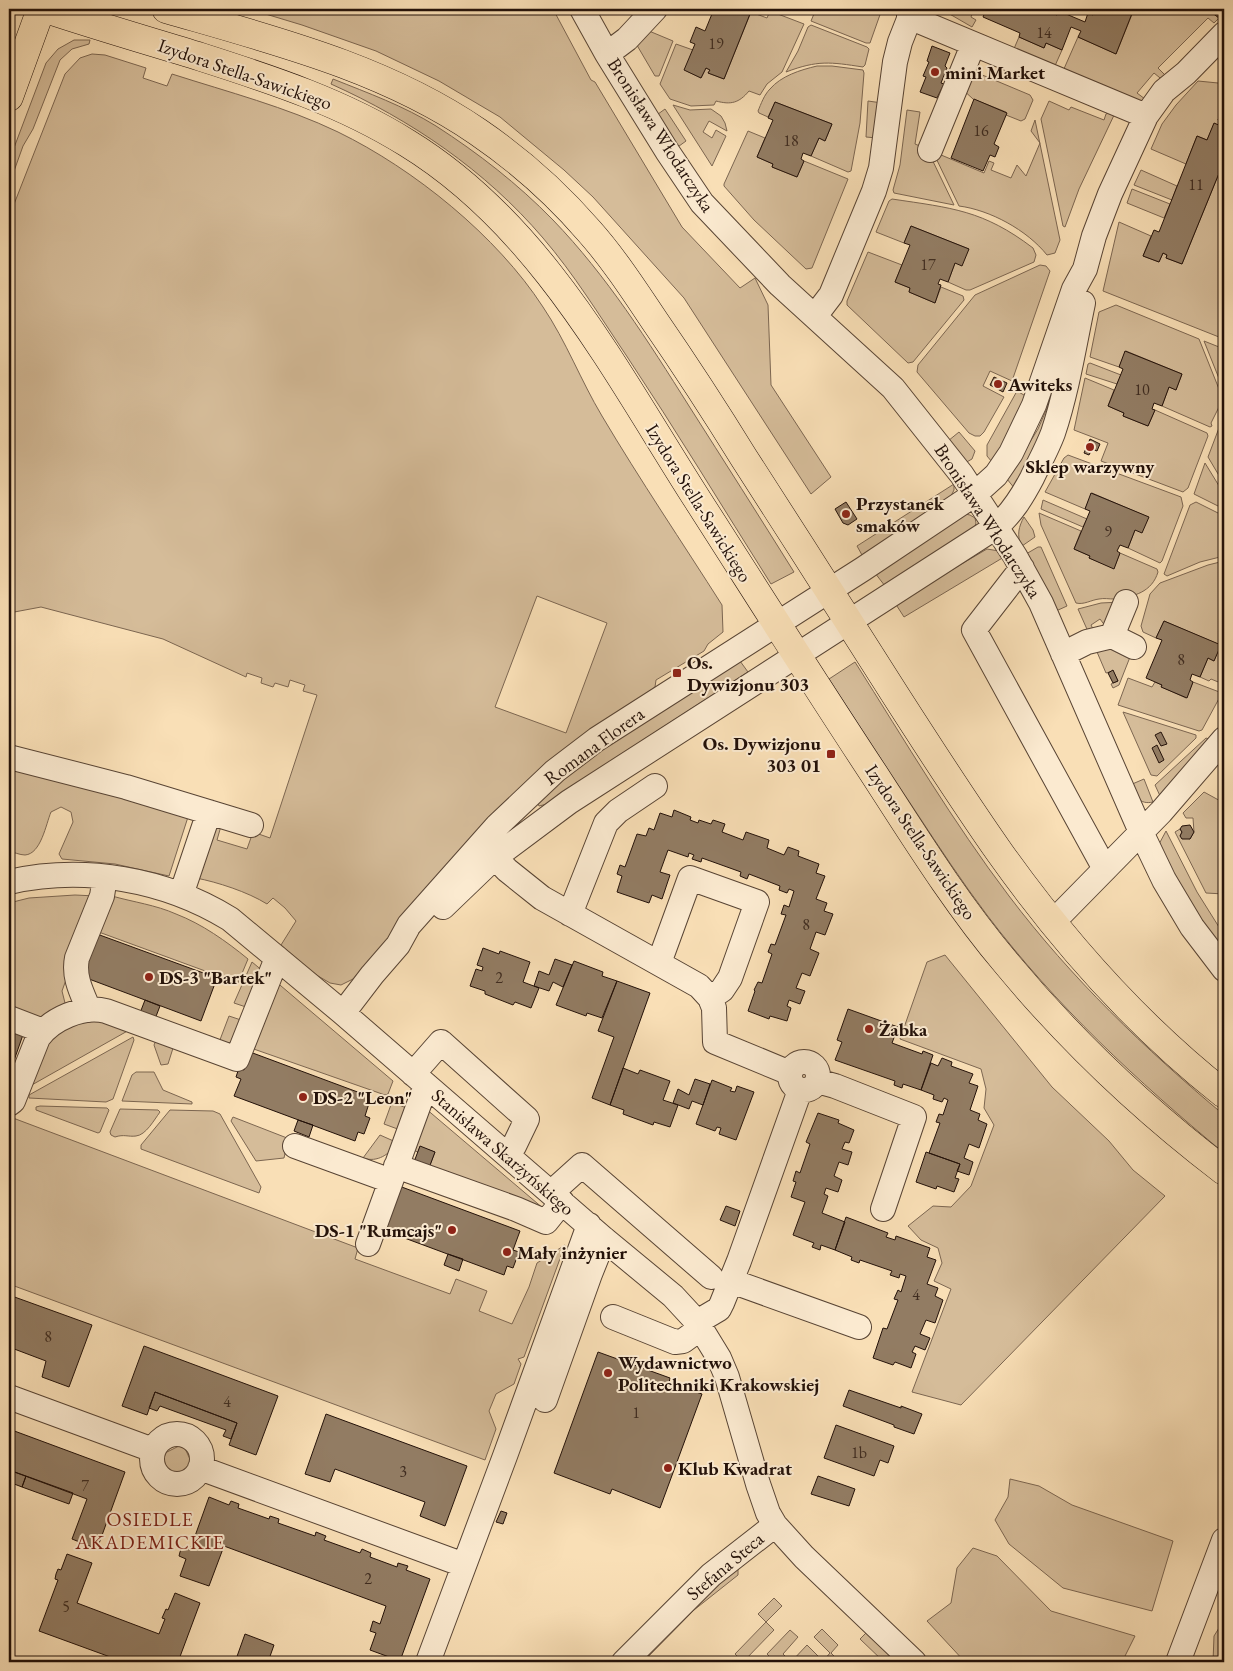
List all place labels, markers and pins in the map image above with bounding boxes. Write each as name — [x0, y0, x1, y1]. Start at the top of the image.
place label: mini Market — [945, 60, 1045, 85]
marker: mini Market — [929, 66, 941, 78]
place label: Awiteks — [1007, 372, 1073, 397]
marker: Awiteks — [992, 378, 1004, 390]
marker: Sklep warzywny — [1084, 441, 1096, 453]
place label: Sklep warzywny — [1026, 454, 1155, 479]
place label: Przystanek smaków — [856, 491, 945, 538]
marker: Przystanek smaków — [840, 508, 852, 520]
place label: Os. Dywizjonu 303 — [687, 650, 809, 697]
marker: Os. Dywizjonu 303 — [671, 667, 683, 679]
place label: Os. Dywizjonu 303 01 — [703, 731, 822, 778]
marker: Os. Dywizjonu 303 01 — [825, 748, 837, 760]
place label: DS-3 "Bartek" — [159, 965, 272, 990]
marker: DS-3 "Bartek" — [143, 971, 155, 983]
place label: Żabka — [879, 1017, 928, 1042]
marker: Żabka — [863, 1023, 875, 1035]
place label: DS-2 "Leon" — [313, 1085, 412, 1110]
marker: DS-2 "Leon" — [297, 1091, 309, 1103]
place label: DS-1 "Rumcajs" — [315, 1218, 442, 1243]
marker: DS-1 "Rumcajs" — [446, 1224, 458, 1236]
place label: Mały inżynier — [517, 1240, 627, 1265]
marker: Mały inżynier — [501, 1246, 513, 1258]
place label: Wydawnictwo Politechniki Krakowskiej — [618, 1350, 819, 1397]
marker: Wydawnictwo Politechniki Krakowskiej — [602, 1367, 614, 1379]
place label: Klub Kwadrat — [678, 1456, 792, 1481]
marker: Klub Kwadrat — [662, 1462, 674, 1474]

